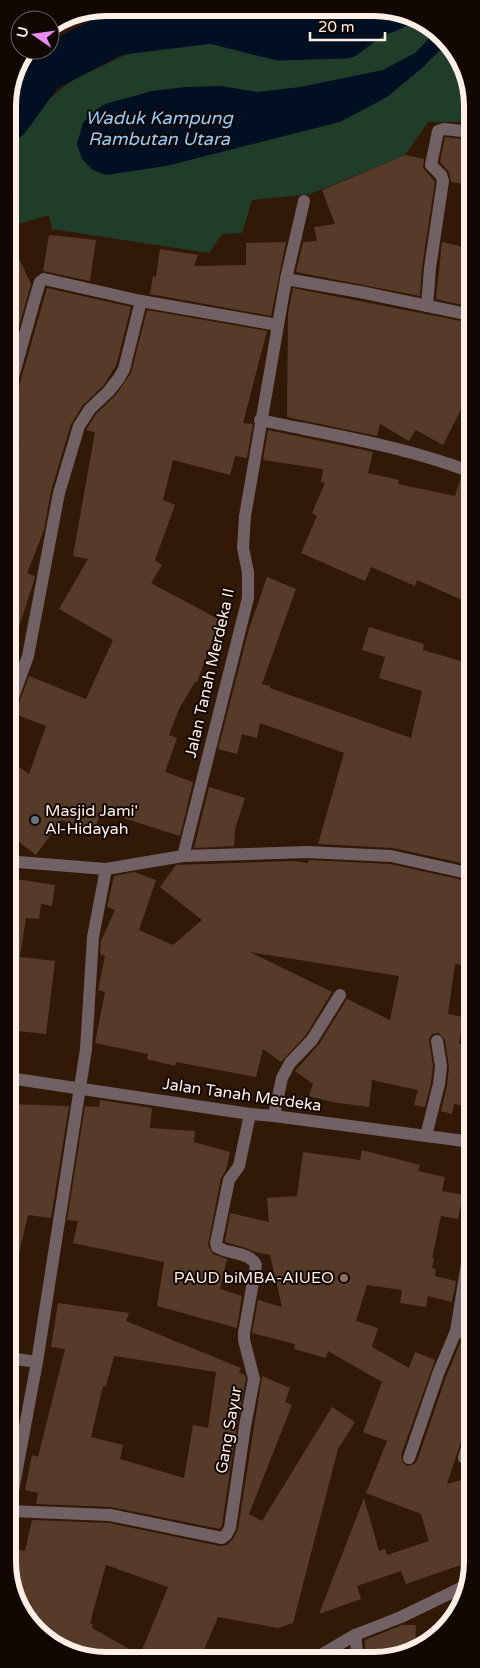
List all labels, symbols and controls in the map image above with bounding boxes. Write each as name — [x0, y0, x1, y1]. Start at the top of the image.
north arrow — [10, 10, 60, 60]
scale bar — [310, 10, 385, 42]
text: 20 m — [318, 18, 355, 36]
text: U — [13, 25, 32, 39]
water label: Waduk Kampung Rambutan Utara — [85, 107, 235, 150]
street label: Jalan Tanah Merdeka II — [181, 586, 239, 760]
place label: Masjid Jami' Al-Hidayah — [45, 801, 138, 839]
marker: Masjid Jami' Al-Hidayah — [29, 814, 41, 826]
street label: Jalan Tanah Merdeka — [161, 1074, 323, 1116]
place label: PAUD biMBA-AIUEO — [174, 1268, 334, 1288]
marker: PAUD biMBA-AIUEO — [338, 1272, 350, 1284]
street label: Gang Sayur — [211, 1384, 247, 1475]

